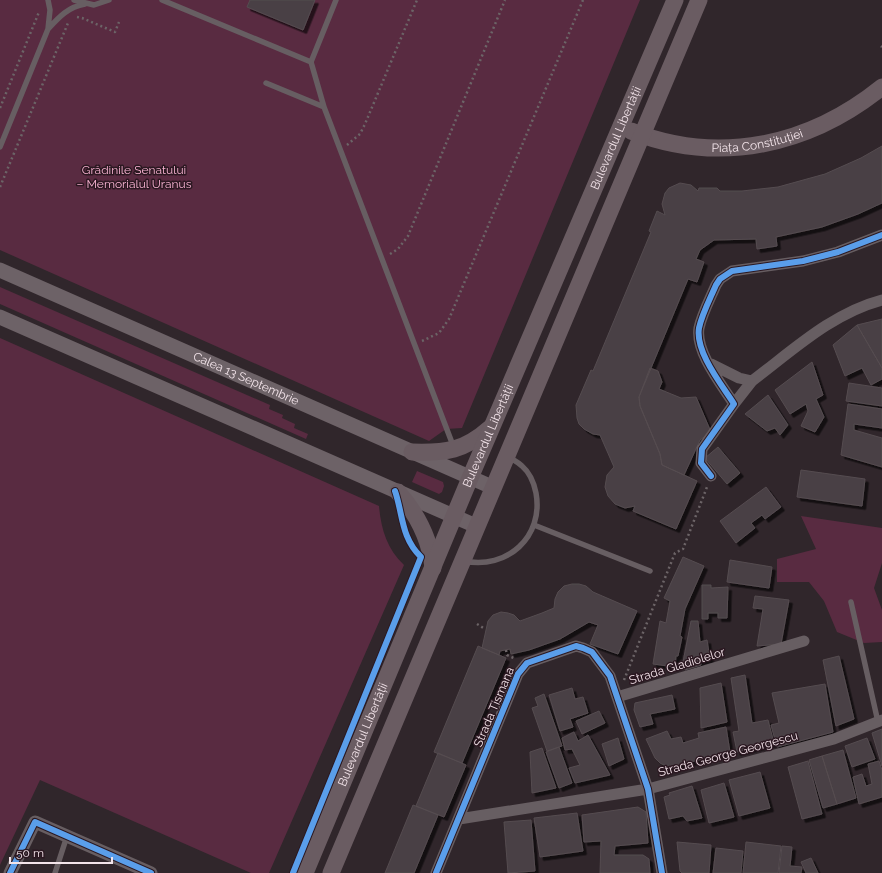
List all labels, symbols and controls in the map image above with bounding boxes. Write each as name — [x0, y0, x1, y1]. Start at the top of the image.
street label: Bulevardul Libertății — [588, 84, 644, 192]
street label: Piața Constituției — [711, 126, 805, 155]
park label: Grădinile Senatului – Memorialul Uranus — [77, 163, 192, 191]
street label: Calea 13 Septembrie — [191, 349, 301, 408]
street label: Bulevardul Libertății — [460, 382, 516, 489]
street label: Strada Gladiolelor — [627, 645, 727, 687]
street label: Strada Tismana — [471, 665, 517, 749]
street label: Bulevardul Libertății — [335, 681, 391, 788]
street label: Strada George Georgescu — [657, 729, 799, 779]
scale bar — [10, 839, 112, 865]
text: 50 m — [16, 846, 44, 860]

